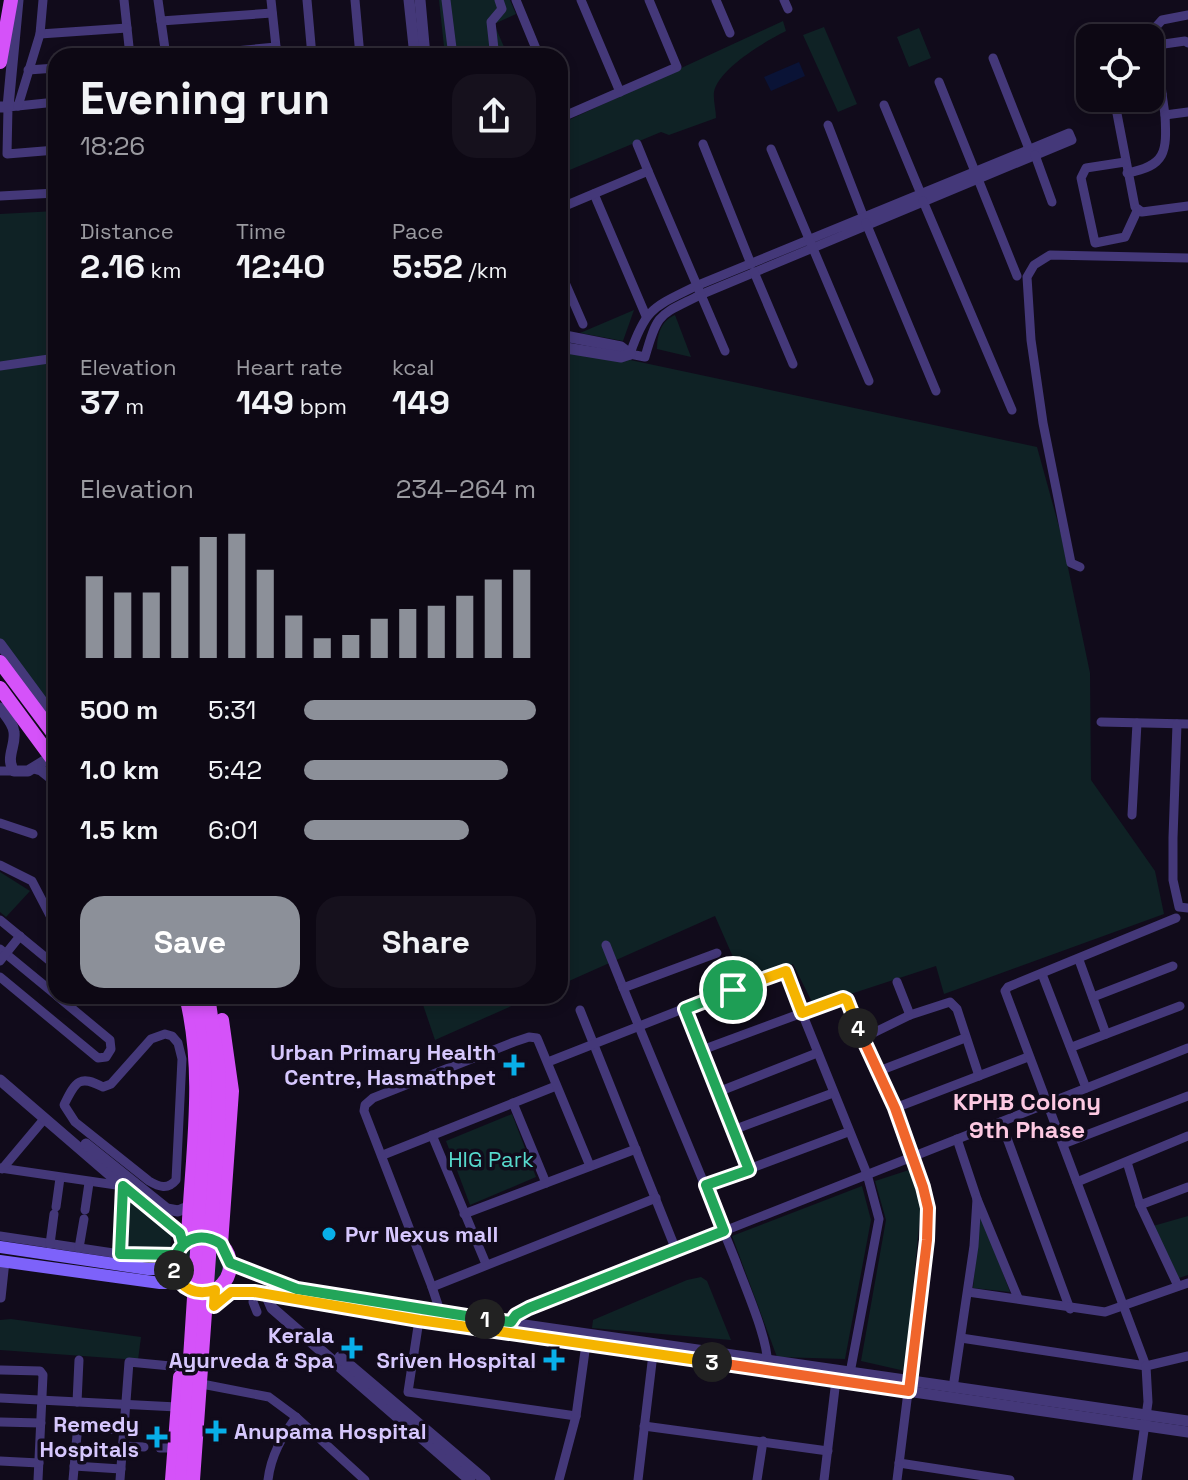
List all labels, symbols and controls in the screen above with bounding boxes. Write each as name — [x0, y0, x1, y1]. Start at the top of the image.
map controls — [1076, 24, 1164, 112]
button: locate — [1076, 24, 1164, 112]
text: Evening run — [80, 71, 330, 127]
button: share — [452, 74, 536, 158]
text: 18:26 — [80, 129, 145, 163]
text: Distance — [80, 217, 174, 245]
text: Time — [236, 217, 286, 245]
text: Pace — [392, 217, 444, 245]
text: 2.16 — [80, 245, 145, 288]
text: 12:40 — [236, 245, 325, 288]
text: 5:52 — [392, 245, 463, 288]
text: km — [145, 256, 181, 284]
text: /km — [463, 256, 507, 284]
text: Elevation — [80, 353, 176, 381]
text: Heart rate — [236, 353, 343, 381]
text: kcal — [392, 353, 434, 381]
text: 37 — [80, 381, 120, 424]
text: 149 — [236, 381, 294, 424]
text: 149 — [392, 381, 450, 424]
text: m — [120, 392, 144, 420]
text: bpm — [294, 392, 347, 420]
text: Elevation — [80, 472, 194, 506]
text: 234–264 m — [396, 472, 536, 506]
text: 500 m — [80, 693, 158, 727]
text: 5:31 — [208, 693, 256, 727]
text: 1.0 km — [80, 753, 160, 787]
text: 5:42 — [208, 753, 262, 787]
text: 1.5 km — [80, 813, 159, 847]
text: 6:01 — [208, 813, 258, 847]
button: Save — [80, 896, 300, 988]
button: Share — [316, 896, 536, 988]
pin — [699, 956, 767, 1024]
icon: arrive — [711, 968, 755, 1012]
pin: 4 — [838, 1008, 878, 1048]
text: 4 — [851, 1014, 865, 1042]
place label: Urban Primary Health Centre, Hasmathpet — [270, 1038, 496, 1091]
marker: Urban Primary Health Centre, Hasmathpet — [503, 1054, 525, 1076]
district label: KPHB Colony 9th Phase — [953, 1086, 1101, 1145]
park label: HIG Park — [448, 1145, 534, 1173]
place label: Pvr Nexus mall — [345, 1220, 498, 1248]
marker: Pvr Nexus mall — [320, 1225, 338, 1243]
pin: 2 — [154, 1250, 194, 1290]
text: 2 — [167, 1256, 181, 1284]
pin: 1 — [465, 1299, 505, 1339]
text: 1 — [480, 1305, 490, 1333]
place label: Kerala Ayurveda & Spa — [169, 1321, 334, 1374]
marker: Kerala Ayurveda & Spa — [341, 1337, 363, 1359]
pin: 3 — [692, 1342, 732, 1382]
place label: Sriven Hospital — [377, 1346, 536, 1374]
text: 3 — [705, 1348, 719, 1376]
marker: Sriven Hospital — [543, 1349, 565, 1371]
place label: Remedy Hospitals — [40, 1410, 139, 1463]
place label: Anupama Hospital — [234, 1417, 427, 1445]
marker: Anupama Hospital — [205, 1420, 227, 1442]
marker: Remedy Hospitals — [146, 1426, 168, 1448]

